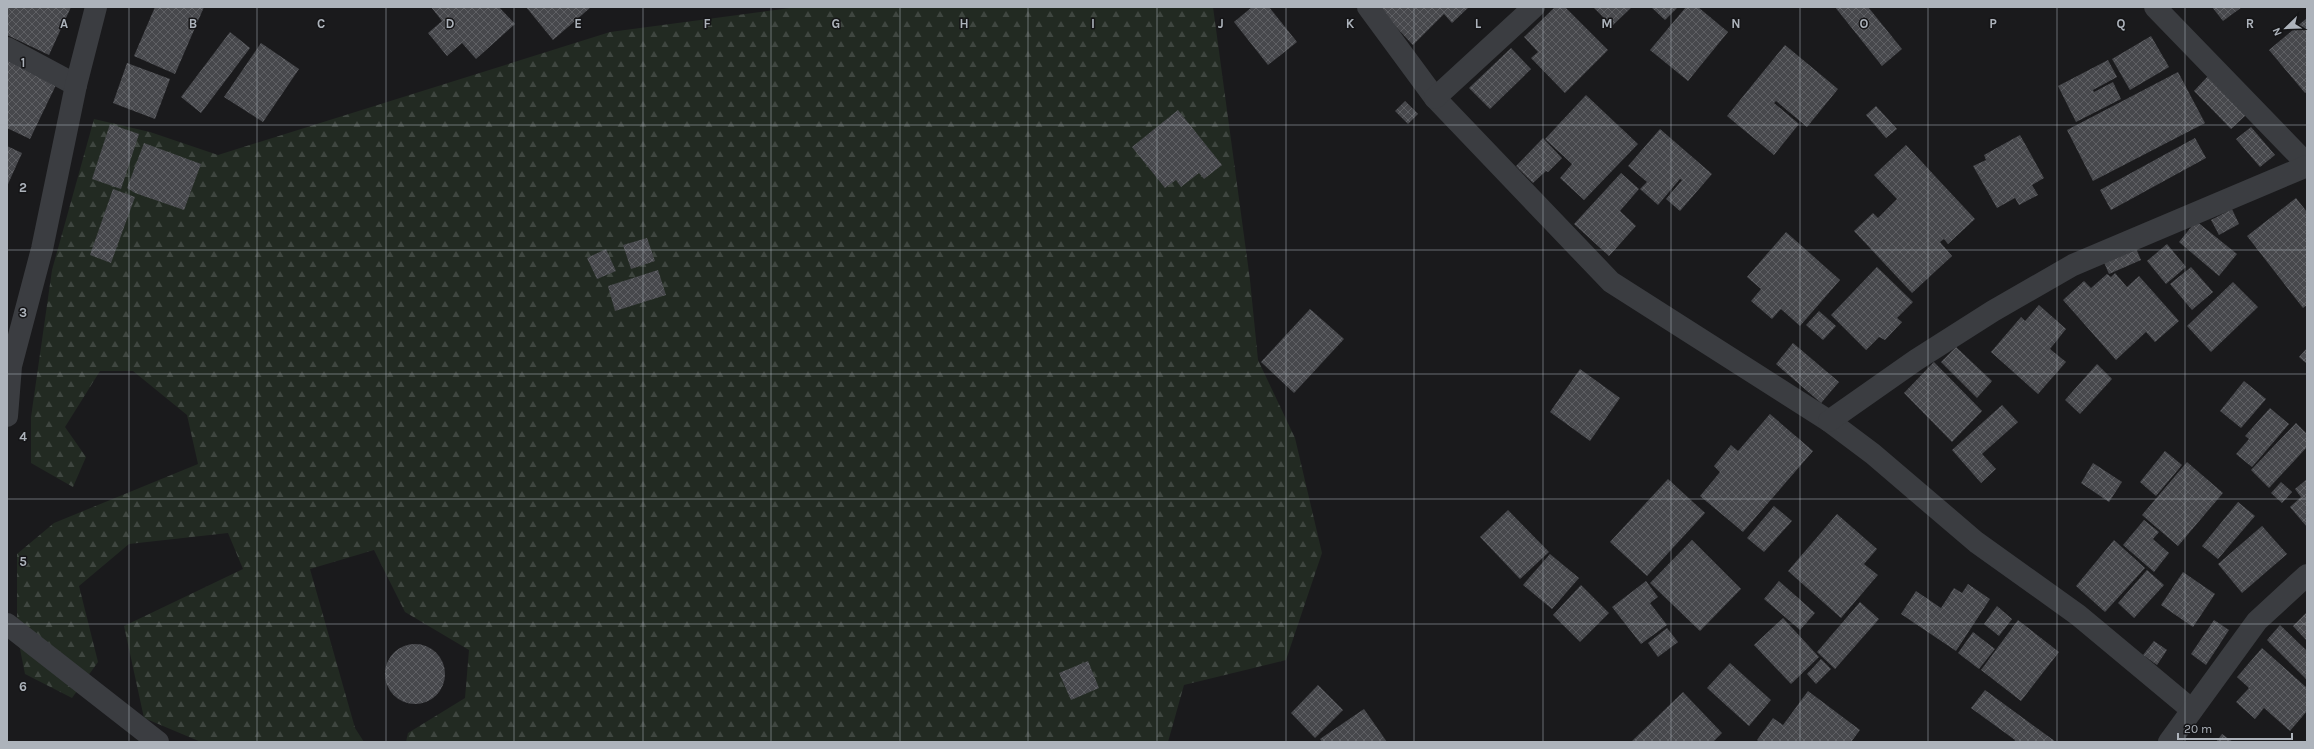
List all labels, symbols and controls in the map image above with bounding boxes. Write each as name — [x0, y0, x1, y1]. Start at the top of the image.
north arrow — [2266, 8, 2306, 48]
text: A — [60, 16, 68, 31]
text: B — [189, 16, 197, 31]
text: C — [317, 16, 325, 31]
text: D — [446, 16, 455, 31]
text: E — [574, 16, 582, 31]
text: F — [703, 16, 711, 31]
text: G — [832, 16, 840, 31]
text: H — [959, 16, 969, 31]
text: I — [1091, 16, 1095, 31]
text: J — [1218, 16, 1224, 31]
text: K — [1346, 16, 1355, 31]
text: L — [1475, 16, 1482, 31]
text: M — [1601, 16, 1613, 31]
text: N — [1731, 16, 1741, 31]
text: O — [1860, 16, 1869, 31]
text: P — [1989, 16, 1997, 31]
text: Q — [2117, 16, 2126, 31]
text: R — [2246, 16, 2254, 31]
text: N — [2270, 26, 2285, 38]
text: 1 — [21, 55, 25, 70]
text: 2 — [19, 180, 27, 195]
text: 3 — [19, 305, 27, 320]
text: 4 — [19, 429, 27, 444]
text: 5 — [19, 554, 27, 569]
text: 6 — [19, 679, 27, 694]
scale bar — [2178, 715, 2292, 741]
text: 20 m — [2184, 722, 2212, 736]

